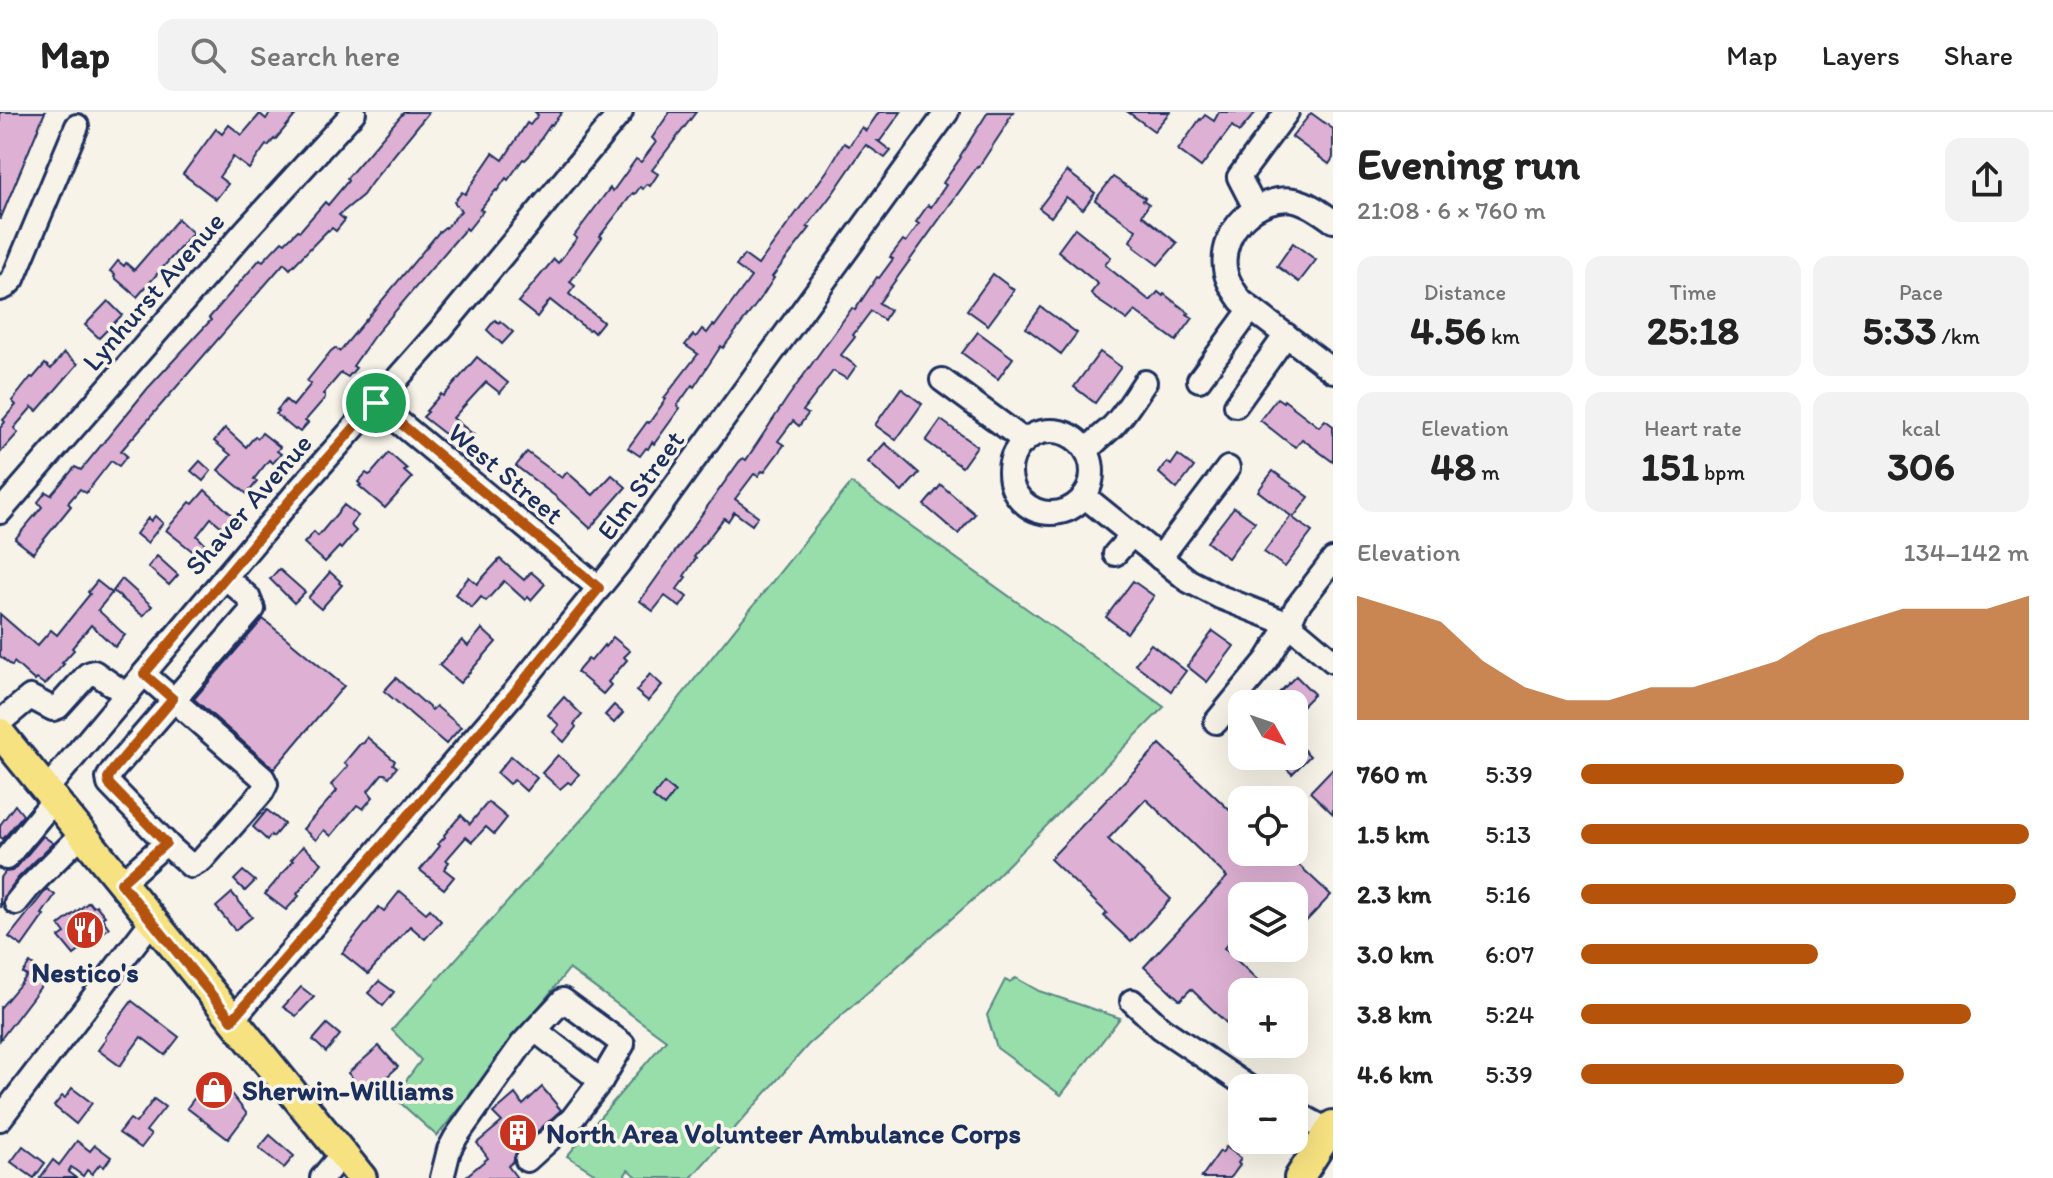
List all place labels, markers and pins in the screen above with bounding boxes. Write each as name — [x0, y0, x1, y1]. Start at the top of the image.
pin — [342, 369, 410, 437]
restaurant icon: Nestico's — [64, 909, 106, 951]
place label: Nestico's — [31, 955, 139, 989]
shop icon: Sherwin-Williams — [193, 1069, 235, 1111]
place label: Sherwin-Williams — [242, 1073, 454, 1107]
building icon: North Area Volunteer Ambulance Corps — [497, 1112, 539, 1154]
place label: North Area Volunteer Ambulance Corps — [546, 1116, 1021, 1150]

